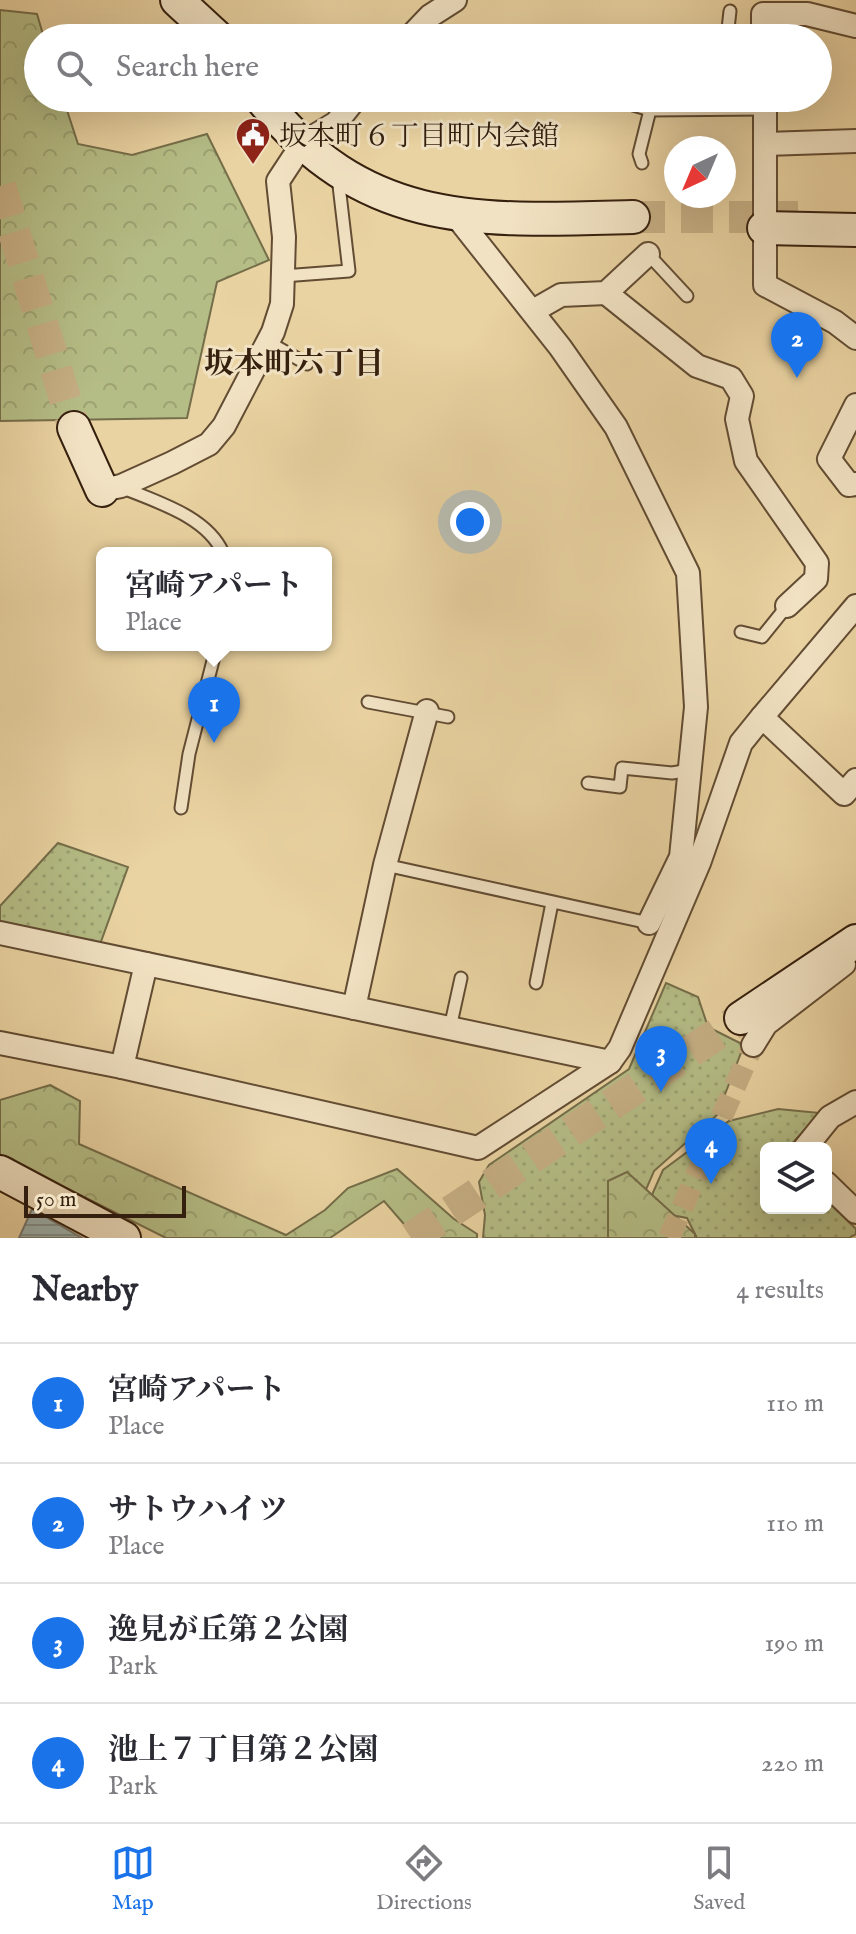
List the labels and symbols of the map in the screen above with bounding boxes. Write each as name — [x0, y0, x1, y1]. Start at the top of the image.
public building icon: 坂本町６丁目町内会館 — [234, 116, 272, 166]
place label: 坂本町６丁目町内会館 — [279, 120, 559, 155]
north arrow — [664, 136, 736, 208]
pin: 2 — [771, 312, 823, 378]
district label: 坂本町六丁目 — [204, 346, 384, 384]
your location — [450, 502, 490, 542]
pin: 1 — [188, 677, 240, 743]
pin: 3 — [635, 1026, 687, 1092]
pin: 4 — [685, 1118, 737, 1184]
scale bar — [24, 1182, 186, 1218]

